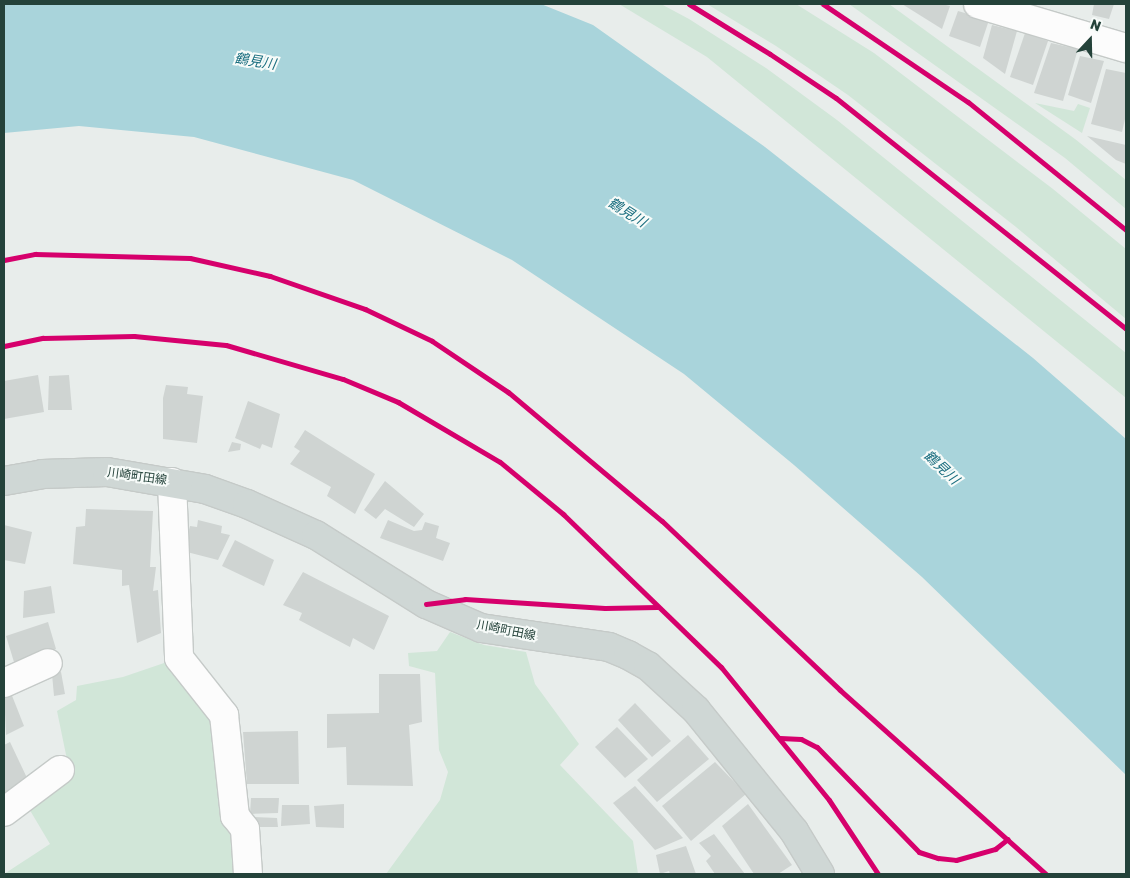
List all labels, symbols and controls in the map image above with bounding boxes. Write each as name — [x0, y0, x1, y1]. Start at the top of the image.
north arrow — [1065, 15, 1115, 65]
text: N — [1088, 16, 1103, 35]
water label: 鶴見川 — [233, 50, 277, 74]
water label: 鶴見川 — [605, 195, 649, 231]
water label: 鶴見川 — [920, 448, 962, 488]
street label: 川崎町田線 — [106, 466, 168, 488]
street label: 川崎町田線 — [475, 618, 537, 644]

